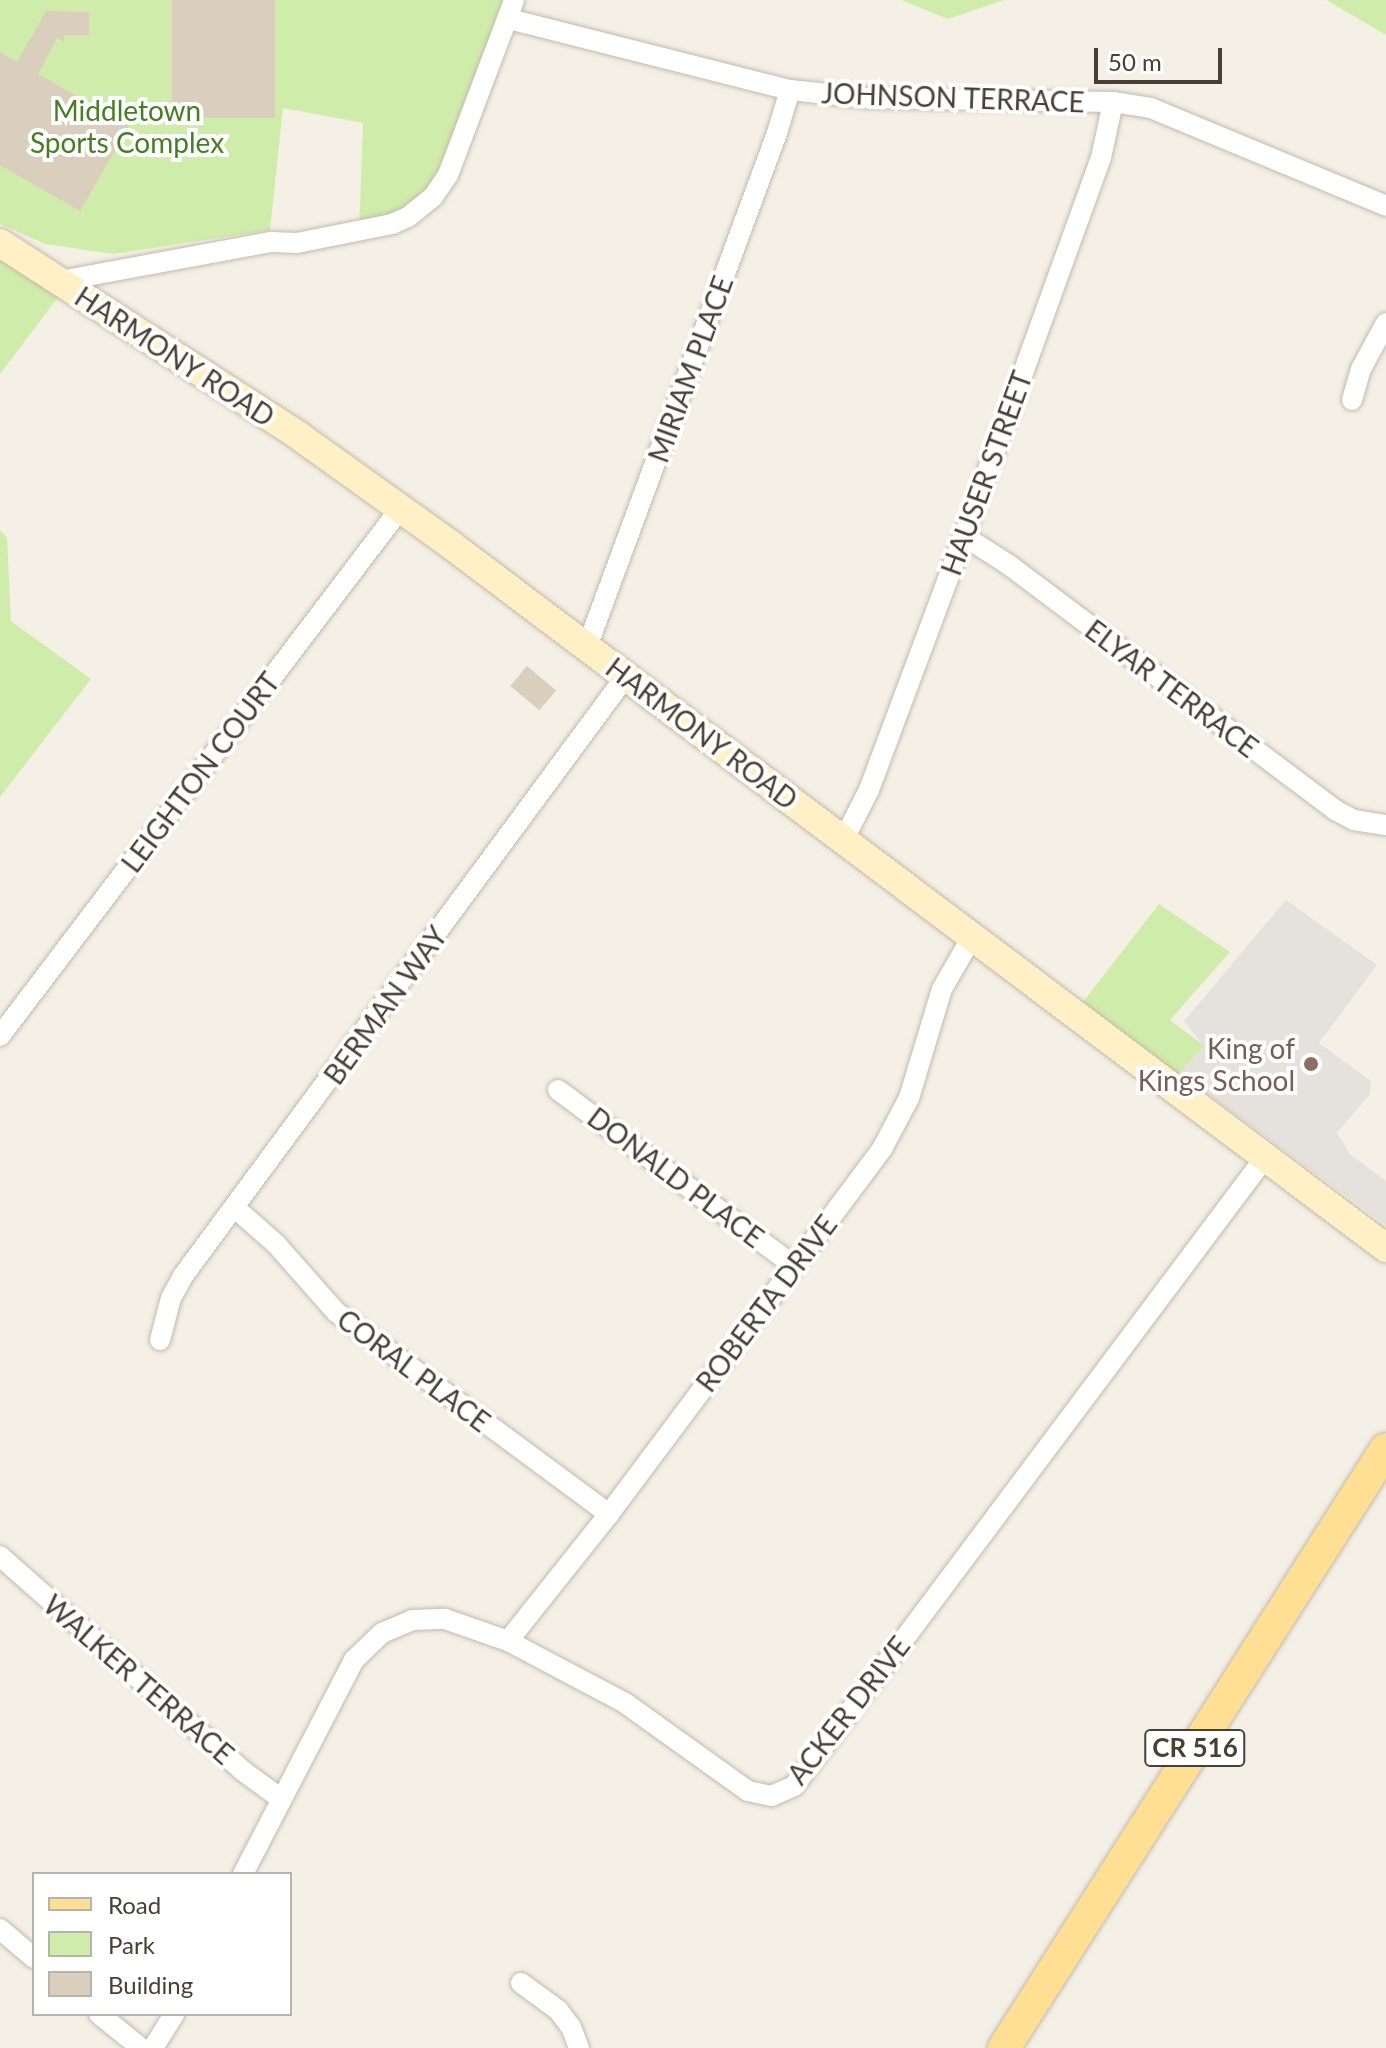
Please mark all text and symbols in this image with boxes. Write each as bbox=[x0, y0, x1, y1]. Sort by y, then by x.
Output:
scale bar bbox=[1098, 32, 1226, 82]
text: 50 m bbox=[1108, 47, 1162, 76]
street label: JOHNSON TERRACE bbox=[820, 76, 1086, 118]
park label: Middletown Sports Complex bbox=[30, 93, 224, 159]
street label: MIRIAM PLACE bbox=[641, 271, 739, 467]
street label: HARMONY ROAD bbox=[69, 279, 281, 433]
street label: HAUSER STREET bbox=[934, 366, 1038, 580]
street label: ELYAR TERRACE bbox=[1079, 612, 1265, 764]
street label: HARMONY ROAD bbox=[599, 650, 805, 816]
street label: LEIGHTON COURT bbox=[114, 665, 286, 879]
street label: BERMAN WAY bbox=[316, 919, 454, 1091]
place label: King of Kings School bbox=[1138, 1031, 1295, 1097]
marker: King of Kings School bbox=[1302, 1055, 1320, 1073]
street label: DONALD PLACE bbox=[581, 1100, 771, 1254]
street label: ROBERTA DRIVE bbox=[688, 1208, 844, 1398]
street label: CORAL PLACE bbox=[331, 1301, 497, 1439]
street label: WALKER TERRACE bbox=[37, 1587, 241, 1771]
street label: ACKER DRIVE bbox=[780, 1629, 916, 1791]
road number: CR 516 bbox=[1143, 1726, 1247, 1770]
legend bbox=[32, 1872, 292, 2016]
text: Road bbox=[108, 1890, 161, 1919]
text: Park bbox=[108, 1930, 155, 1959]
text: Building bbox=[108, 1970, 193, 1999]

